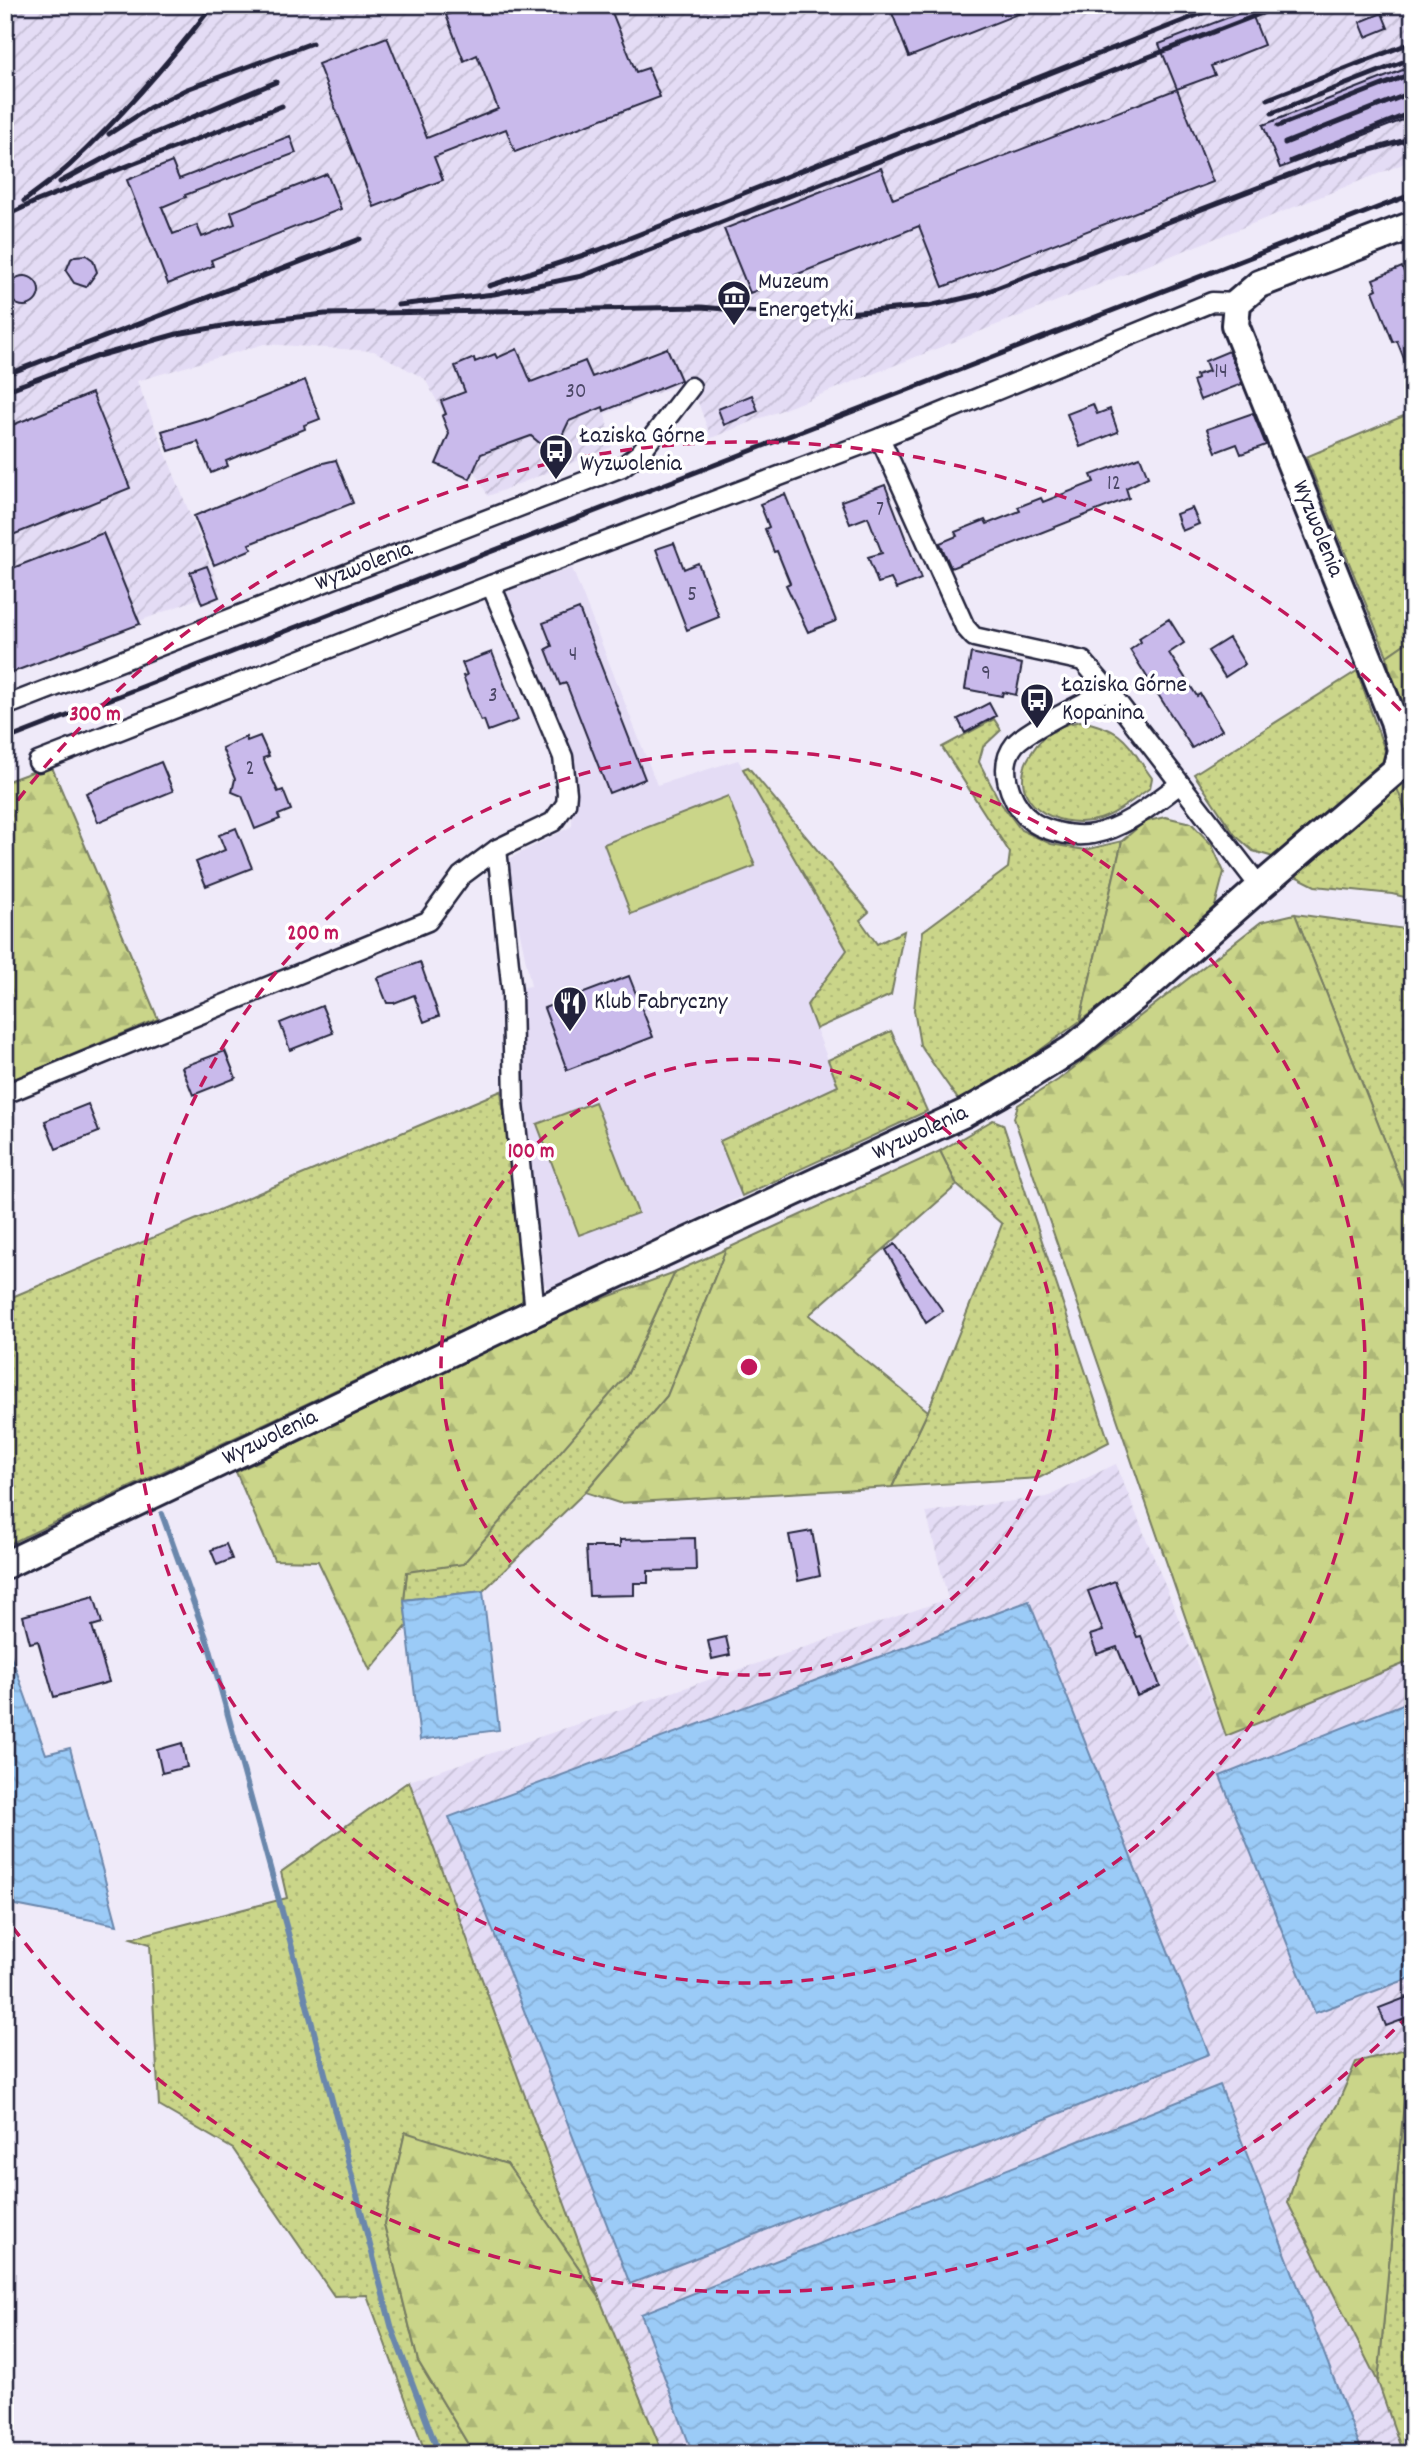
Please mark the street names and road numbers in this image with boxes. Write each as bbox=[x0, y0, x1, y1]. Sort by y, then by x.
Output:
street label: Wyzwolenia bbox=[1282, 475, 1352, 583]
street label: Wyzwolenia bbox=[310, 532, 418, 601]
street label: Wyzwolenia bbox=[867, 1097, 974, 1170]
street label: Wyzwolenia bbox=[217, 1401, 324, 1476]

